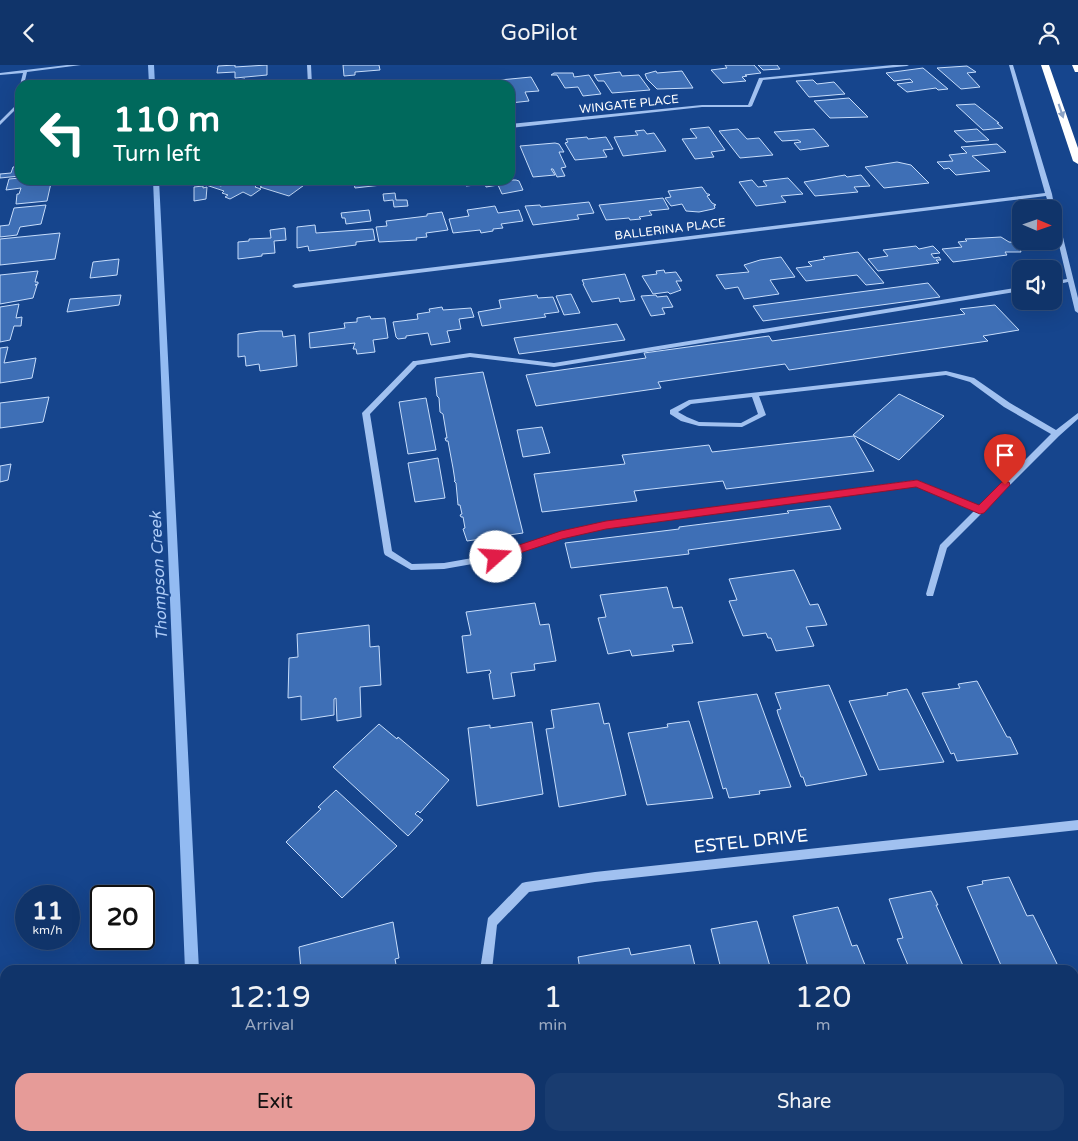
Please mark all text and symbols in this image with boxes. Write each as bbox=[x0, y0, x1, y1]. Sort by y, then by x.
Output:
icon: back bbox=[15, 19, 43, 47]
icon: person bbox=[1035, 19, 1063, 47]
text: GoPilot bbox=[501, 20, 577, 46]
street label: WINGATE PLACE bbox=[578, 92, 680, 116]
text: 110 m bbox=[113, 99, 220, 141]
icon: left bbox=[30, 100, 95, 165]
one-way arrow bbox=[1057, 104, 1065, 119]
text: Turn left bbox=[113, 141, 201, 167]
north arrow bbox=[1012, 200, 1062, 250]
map controls bbox=[1012, 200, 1062, 310]
street label: BALLERINA PLACE bbox=[614, 215, 727, 243]
button: sound bbox=[1012, 260, 1062, 310]
pin bbox=[984, 434, 1026, 485]
icon: arrive bbox=[991, 441, 1019, 469]
water label: Thompson Creek bbox=[146, 510, 172, 641]
position arrow bbox=[469, 530, 521, 582]
street label: ESTEL DRIVE bbox=[693, 824, 809, 858]
speed limit sign: 20 bbox=[90, 885, 155, 950]
text: 11 bbox=[32, 896, 63, 926]
text: km/h bbox=[32, 923, 63, 937]
text: 12:19 bbox=[228, 979, 311, 1016]
text: 1 bbox=[543, 979, 562, 1016]
text: 120 bbox=[795, 979, 851, 1016]
text: Arrival bbox=[245, 1015, 294, 1035]
text: min bbox=[539, 1015, 567, 1035]
text: m bbox=[816, 1015, 830, 1035]
button: Exit bbox=[15, 1073, 535, 1131]
button: Share bbox=[545, 1073, 1064, 1131]

